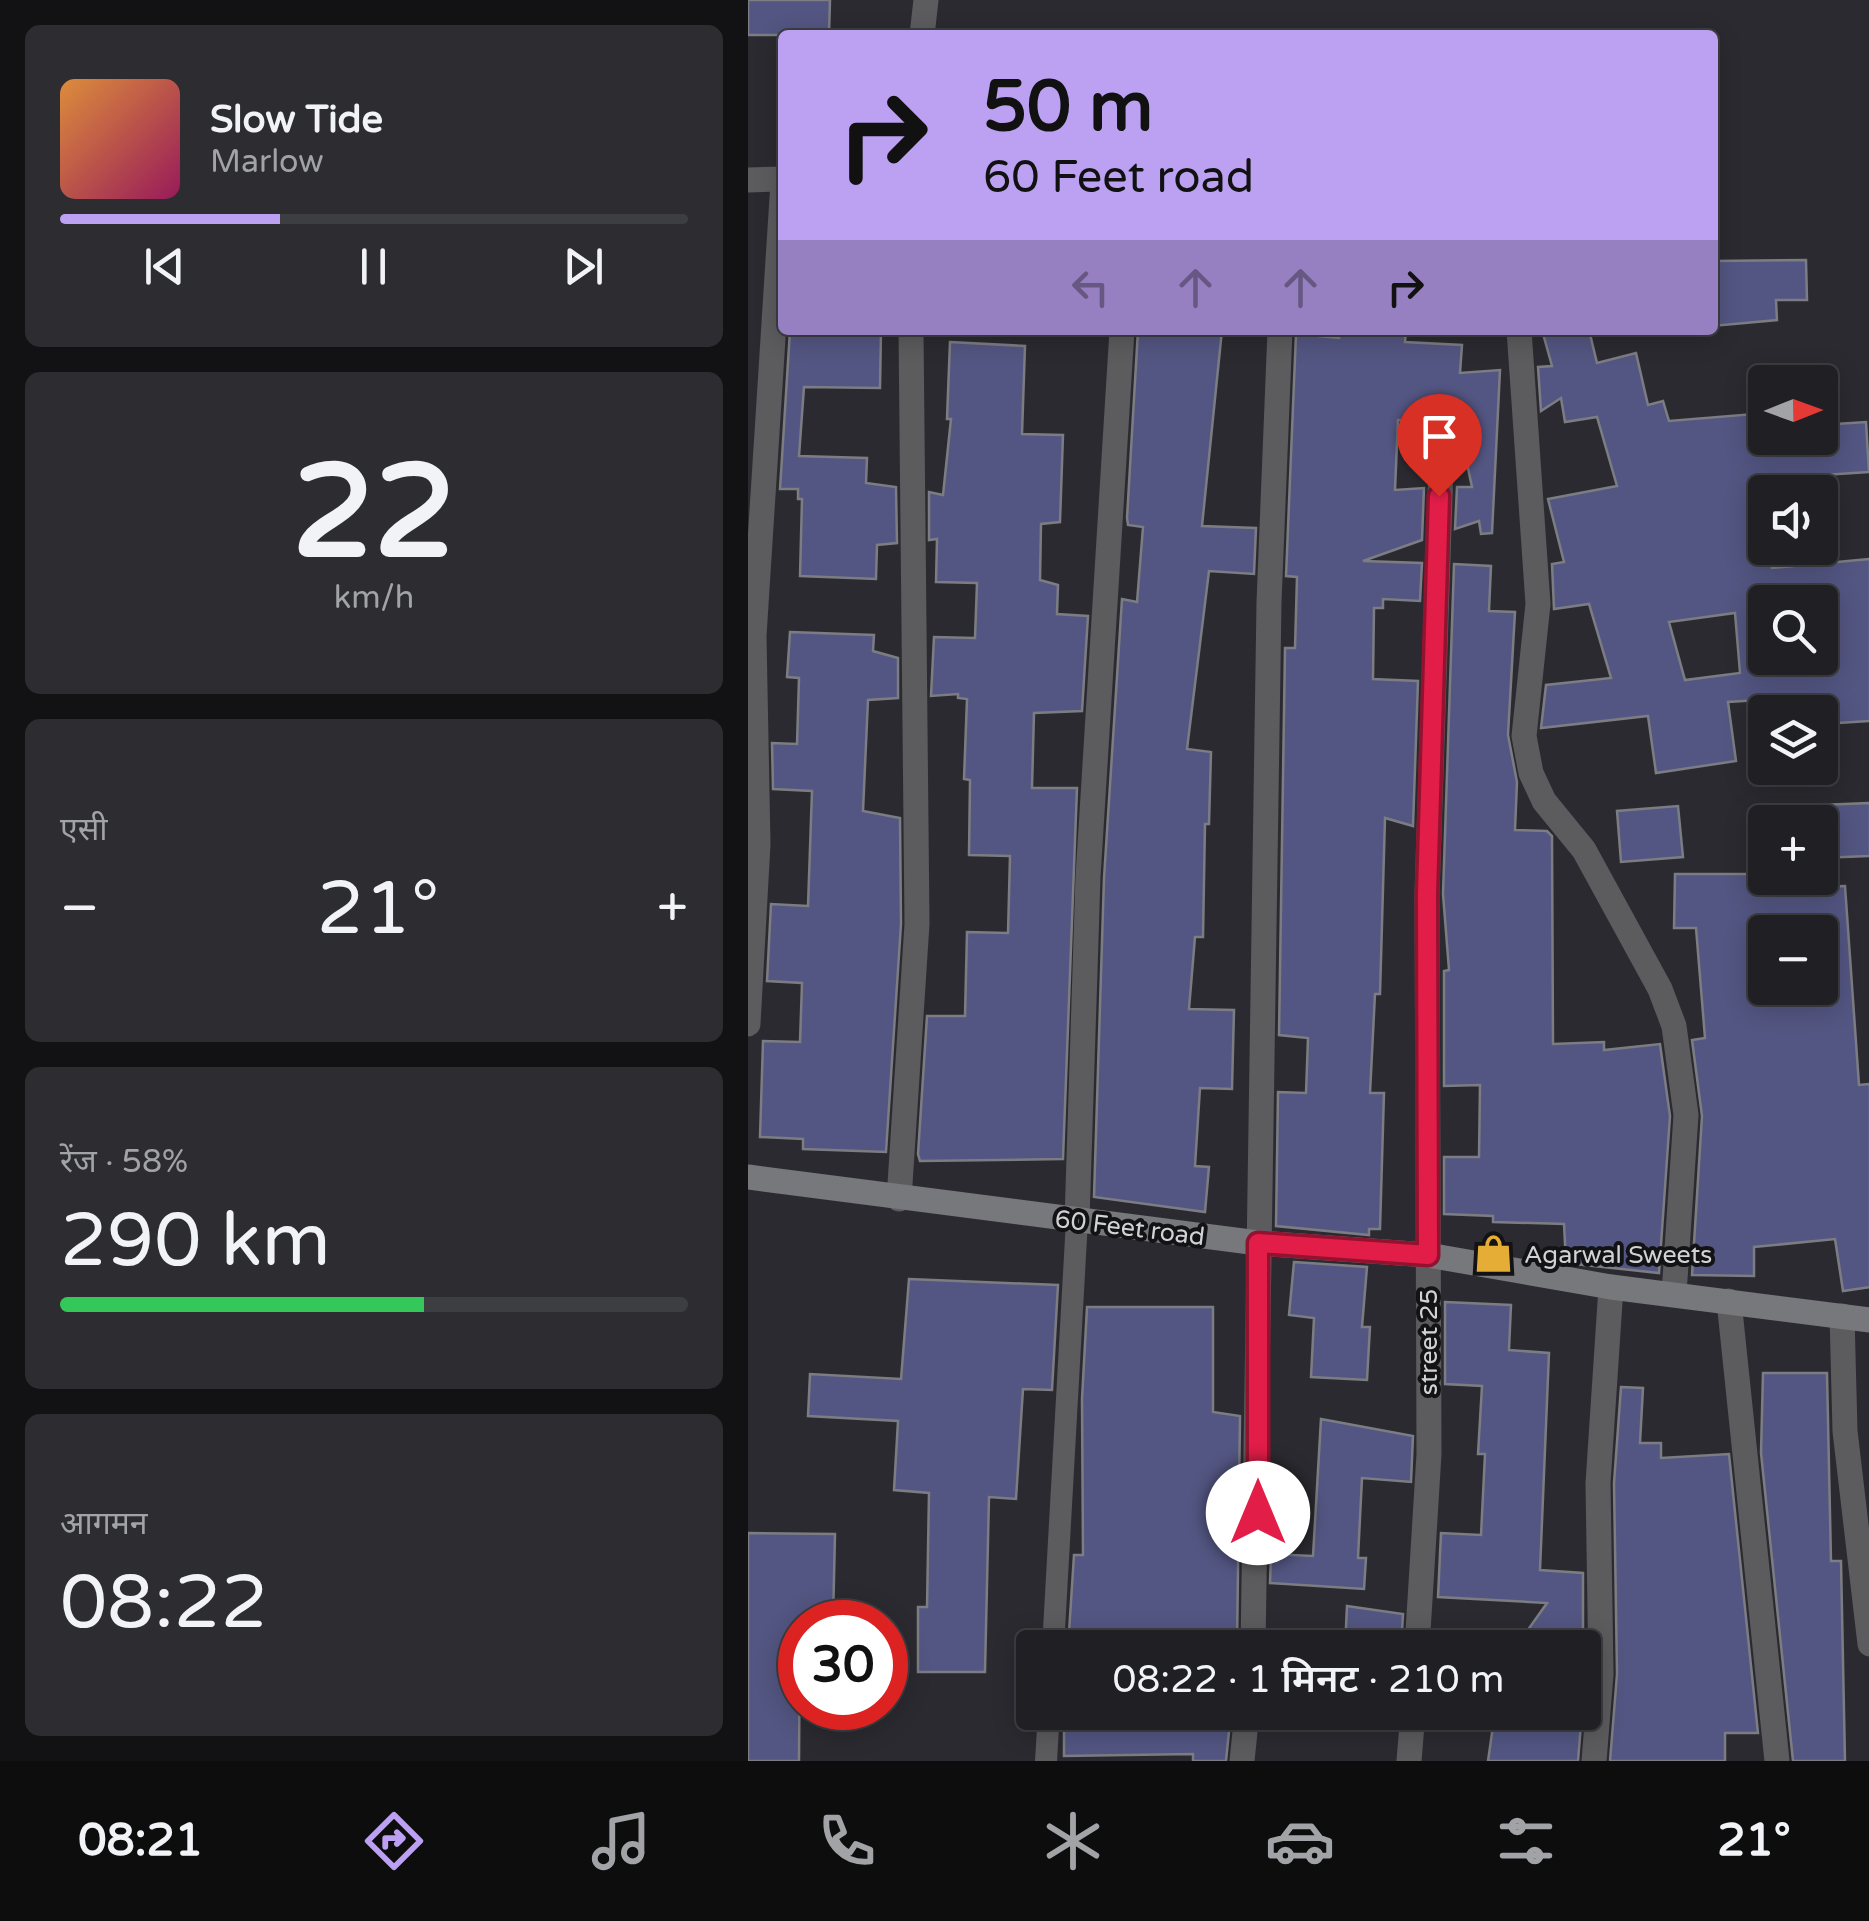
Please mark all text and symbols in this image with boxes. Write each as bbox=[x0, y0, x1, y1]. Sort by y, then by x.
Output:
text: 50 m bbox=[983, 66, 1153, 150]
icon: right bbox=[818, 70, 948, 200]
text: Slow Tide bbox=[210, 97, 383, 143]
text: Marlow bbox=[210, 143, 324, 181]
text: 60 Feet road bbox=[983, 151, 1254, 205]
icon: previous bbox=[137, 239, 192, 294]
icon: pause bbox=[346, 239, 401, 294]
icon: next bbox=[556, 239, 611, 294]
icon: left bbox=[1063, 260, 1118, 315]
icon: ahead bbox=[1168, 260, 1223, 315]
icon: ahead bbox=[1273, 260, 1328, 315]
icon: right bbox=[1378, 260, 1433, 315]
north arrow bbox=[1748, 365, 1838, 455]
map controls bbox=[1748, 365, 1838, 1005]
pin bbox=[1397, 394, 1482, 497]
icon: arrive bbox=[1412, 409, 1467, 464]
text: 22 bbox=[292, 436, 456, 592]
button: sound bbox=[1748, 475, 1838, 565]
text: km/h bbox=[334, 579, 414, 617]
button: search bbox=[1748, 585, 1838, 675]
button: layers bbox=[1748, 695, 1838, 785]
button: + bbox=[1748, 805, 1838, 895]
text: एसी bbox=[60, 811, 108, 849]
text: 21° bbox=[317, 864, 439, 954]
text: − bbox=[60, 876, 99, 942]
text: + bbox=[657, 876, 688, 942]
button: − bbox=[1748, 915, 1838, 1005]
text: रेंज · 58% bbox=[60, 1143, 188, 1181]
text: 290 km bbox=[60, 1196, 331, 1286]
street label: 60 Feet road bbox=[1053, 1204, 1206, 1252]
shop icon: Agarwal Sweets bbox=[1473, 1233, 1515, 1275]
place label: Agarwal Sweets bbox=[1524, 1240, 1712, 1270]
street label: street 25 bbox=[1414, 1289, 1444, 1395]
position arrow bbox=[1206, 1461, 1310, 1565]
text: आगमन bbox=[60, 1505, 148, 1543]
text: 08:22 bbox=[60, 1558, 268, 1648]
speed limit sign: 30 bbox=[778, 1600, 908, 1730]
text: 08:22 · 1 मिनट · 210 m bbox=[1113, 1657, 1504, 1703]
icon: directions bbox=[359, 1806, 429, 1876]
icon: music bbox=[586, 1806, 656, 1876]
icon: phone bbox=[812, 1806, 882, 1876]
icon: climate bbox=[1038, 1806, 1108, 1876]
icon: car bbox=[1265, 1806, 1335, 1876]
icon: filters bbox=[1491, 1806, 1561, 1876]
text: 08:21 bbox=[78, 1814, 203, 1868]
text: 21° bbox=[1717, 1814, 1791, 1868]

